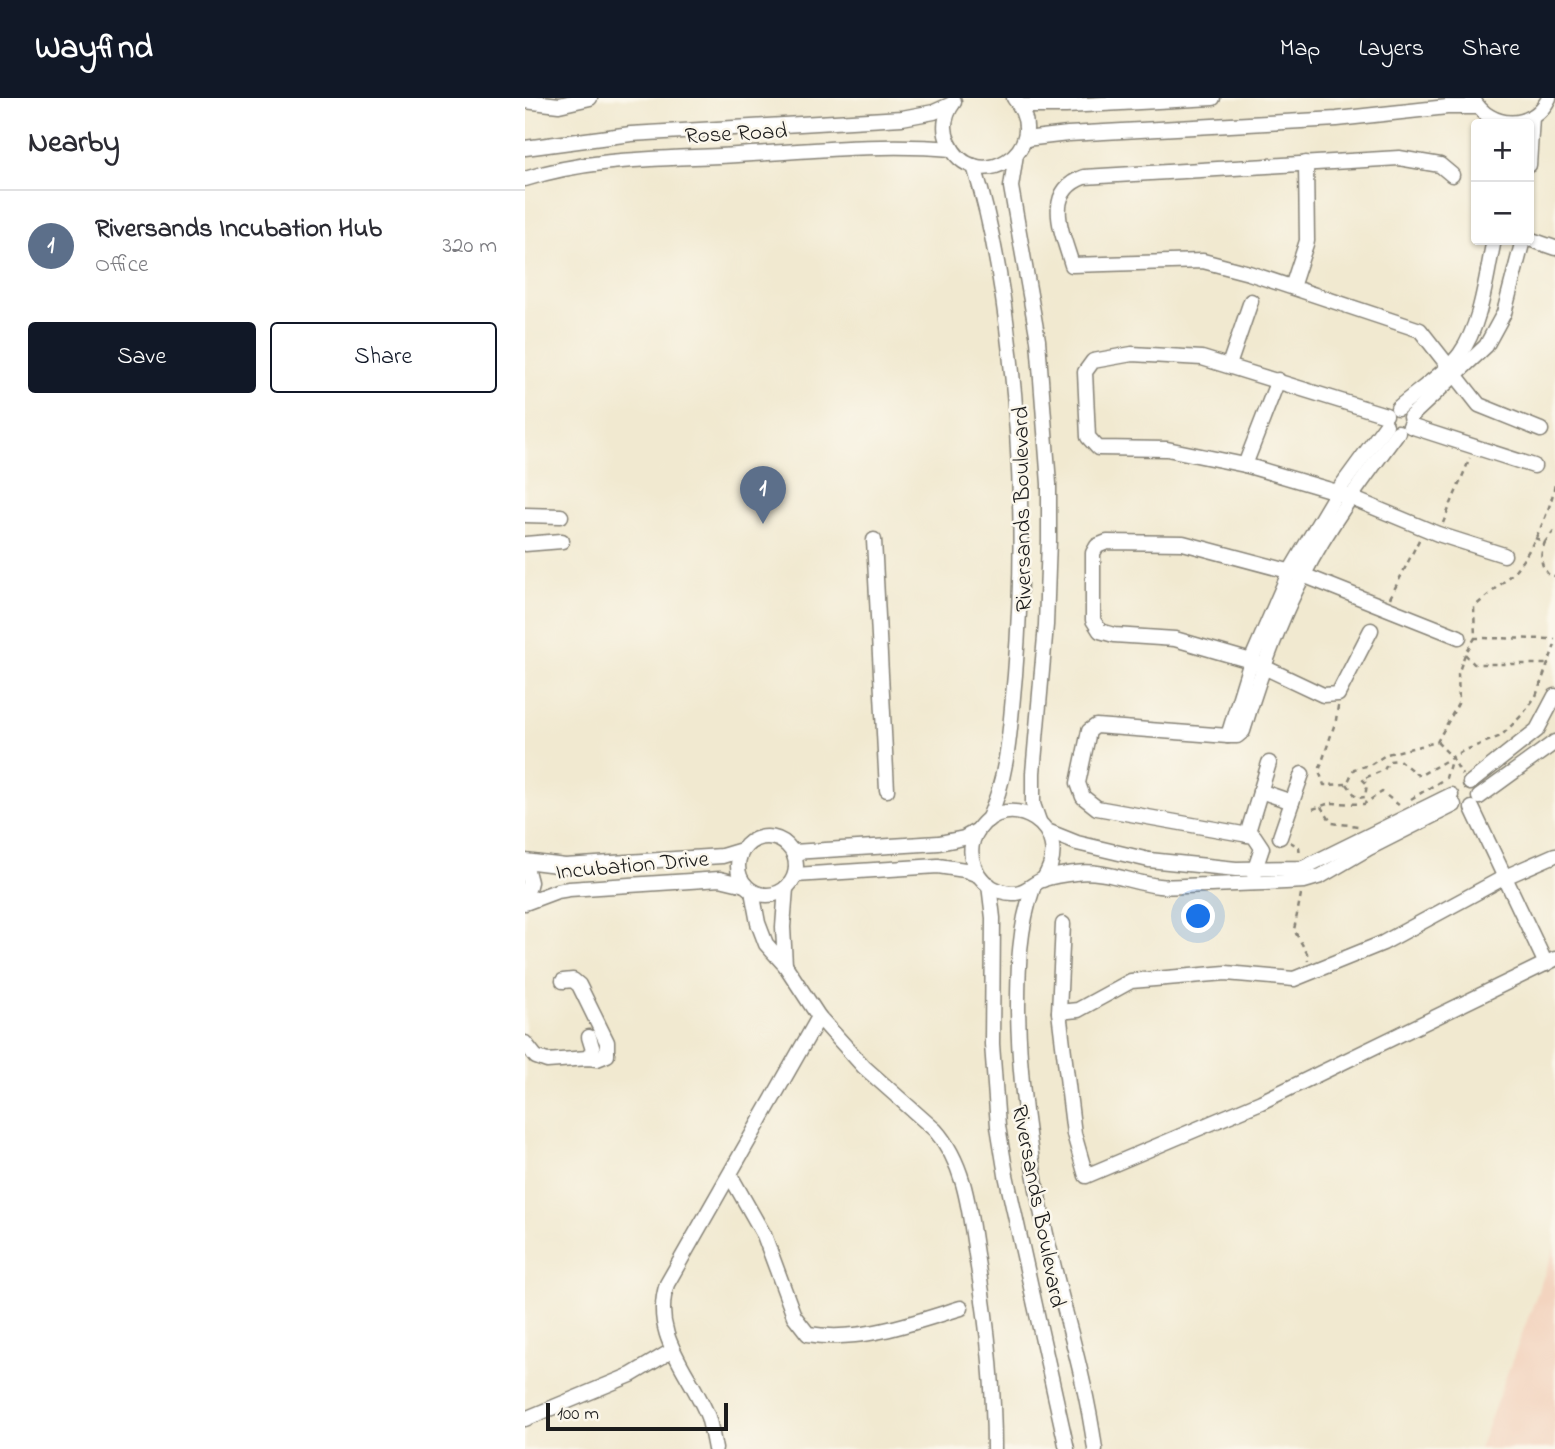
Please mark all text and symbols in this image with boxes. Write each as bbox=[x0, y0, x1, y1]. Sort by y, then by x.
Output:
text: Wayfind bbox=[35, 25, 153, 73]
text: Map bbox=[1280, 32, 1320, 67]
text: Layers bbox=[1358, 32, 1424, 67]
text: Share bbox=[1462, 32, 1520, 67]
street label: Rose Road bbox=[684, 115, 788, 154]
map controls bbox=[1471, 119, 1534, 245]
button: + bbox=[1471, 119, 1534, 182]
text: Nearby bbox=[28, 122, 120, 166]
button: − bbox=[1471, 182, 1534, 245]
text: Riversands Incubation Hub bbox=[95, 211, 382, 249]
text: 1 bbox=[47, 230, 55, 263]
text: 320 m bbox=[443, 230, 497, 263]
text: Office bbox=[95, 249, 148, 282]
button: Save bbox=[28, 322, 256, 393]
button: Share bbox=[270, 322, 497, 393]
street label: Riversands Boulevard bbox=[1005, 406, 1042, 612]
pin: 1 bbox=[740, 466, 786, 524]
street label: Incubation Drive bbox=[554, 843, 711, 890]
your location bbox=[1181, 899, 1215, 933]
street label: Riversands Boulevard bbox=[1002, 1102, 1073, 1311]
scale bar bbox=[546, 1400, 728, 1432]
text: 100 m bbox=[557, 1401, 599, 1428]

